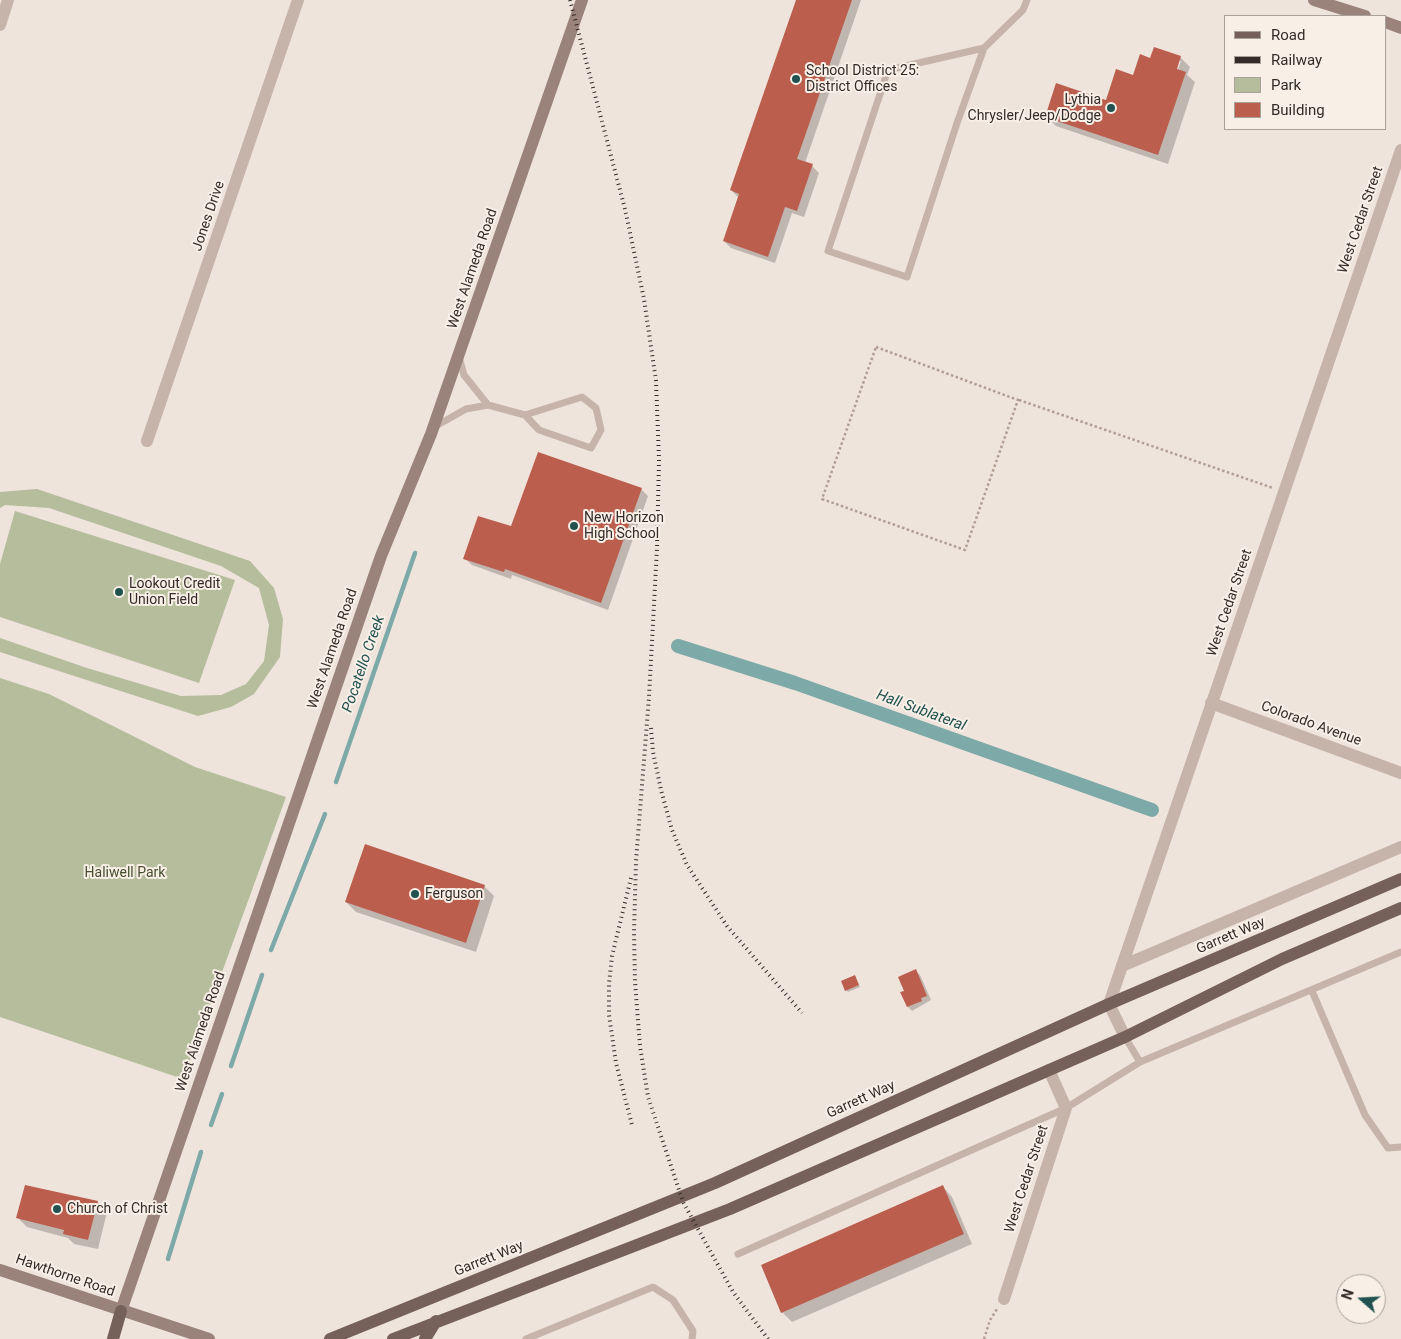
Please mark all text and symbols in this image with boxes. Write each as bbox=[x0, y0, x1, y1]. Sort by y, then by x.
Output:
legend bbox=[1224, 15, 1386, 130]
text: Road bbox=[1271, 26, 1305, 44]
text: Railway bbox=[1271, 51, 1322, 69]
place label: School District 25: District Offices bbox=[806, 63, 919, 95]
marker: School District 25: District Offices bbox=[790, 73, 802, 85]
text: Park bbox=[1271, 76, 1301, 94]
place label: Lythia Chrysler/Jeep/Dodge bbox=[968, 92, 1101, 124]
text: Building bbox=[1271, 101, 1325, 119]
marker: Lythia Chrysler/Jeep/Dodge bbox=[1105, 102, 1117, 114]
street label: West Cedar Street bbox=[1335, 164, 1387, 276]
street label: Jones Drive bbox=[189, 179, 229, 253]
street label: West Alameda Road bbox=[445, 207, 501, 331]
place label: New Horizon High School bbox=[584, 510, 664, 542]
marker: New Horizon High School bbox=[568, 520, 580, 532]
street label: West Cedar Street bbox=[1204, 547, 1256, 659]
place label: Lookout Credit Union Field bbox=[129, 576, 220, 608]
marker: Lookout Credit Union Field bbox=[113, 586, 125, 598]
street label: West Alameda Road bbox=[305, 587, 361, 711]
water label: Pocatello Creek bbox=[339, 613, 389, 715]
water label: Hall Sublateral bbox=[874, 686, 968, 736]
street label: Colorado Avenue bbox=[1258, 698, 1364, 750]
park label: Haliwell Park bbox=[85, 865, 165, 881]
place label: Ferguson bbox=[425, 886, 483, 902]
marker: Ferguson bbox=[409, 888, 421, 900]
street label: Garrett Way bbox=[1194, 914, 1268, 958]
street label: West Alameda Road bbox=[173, 970, 229, 1094]
street label: Garrett Way bbox=[824, 1078, 898, 1122]
street label: West Cedar Street bbox=[1002, 1123, 1052, 1235]
place label: Church of Christ bbox=[67, 1201, 168, 1217]
marker: Church of Christ bbox=[51, 1203, 63, 1215]
street label: Garrett Way bbox=[452, 1238, 526, 1280]
street label: Hawthorne Road bbox=[13, 1251, 117, 1301]
north arrow bbox=[1336, 1274, 1386, 1324]
text: N bbox=[1339, 1287, 1357, 1302]

